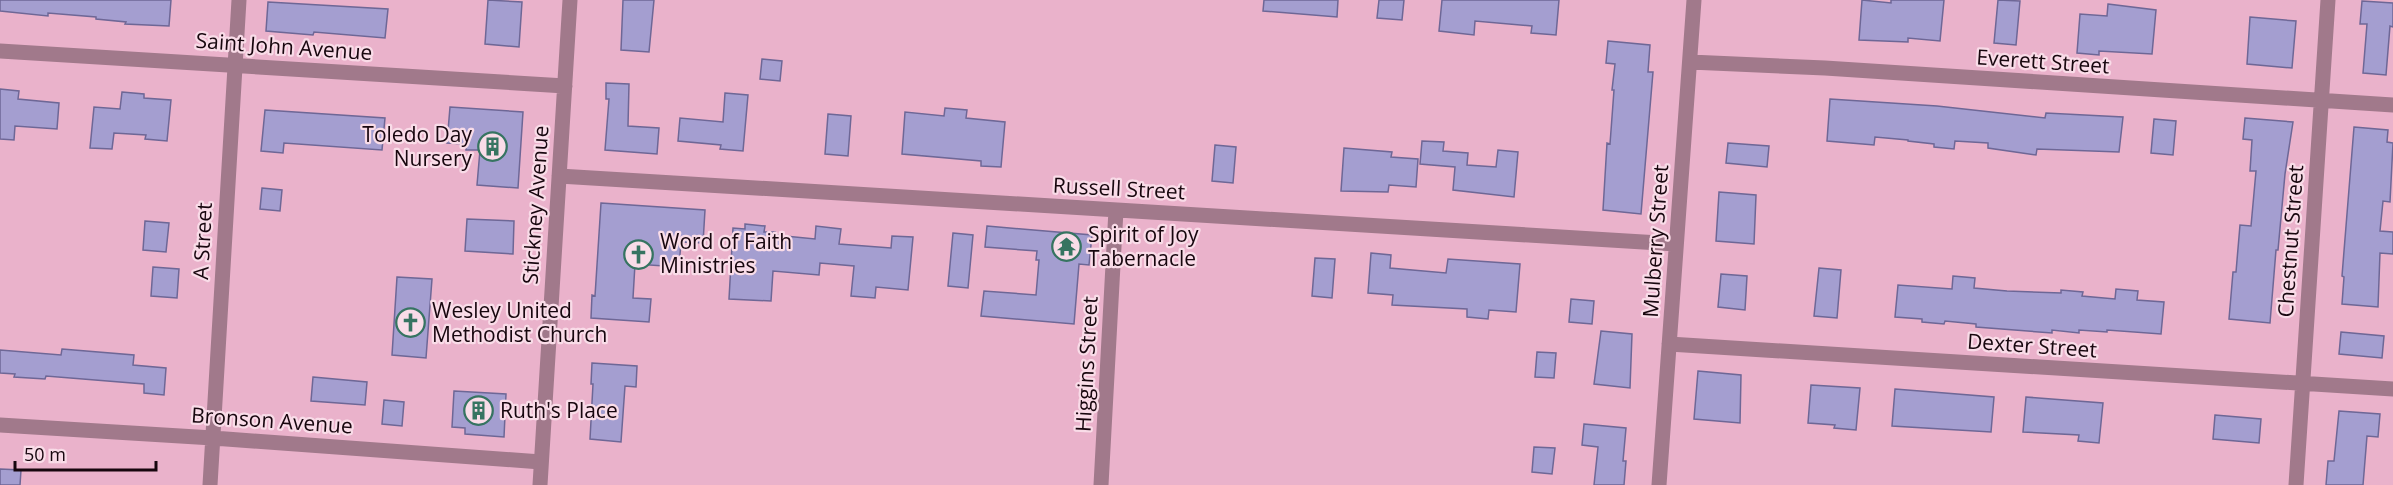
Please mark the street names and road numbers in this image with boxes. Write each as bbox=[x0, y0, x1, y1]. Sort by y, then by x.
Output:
street label: Saint John Avenue bbox=[195, 26, 373, 66]
street label: Everett Street bbox=[1976, 42, 2111, 80]
street label: Stickney Avenue bbox=[515, 125, 555, 285]
street label: Mulberry Street bbox=[1636, 163, 1674, 318]
street label: Chestnut Street bbox=[2271, 164, 2309, 318]
street label: Russell Street bbox=[1052, 171, 1186, 205]
street label: A Street bbox=[186, 202, 218, 280]
street label: Higgins Street bbox=[1068, 295, 1104, 433]
street label: Dexter Street bbox=[1966, 327, 2098, 364]
street label: Bronson Avenue bbox=[190, 400, 354, 440]

